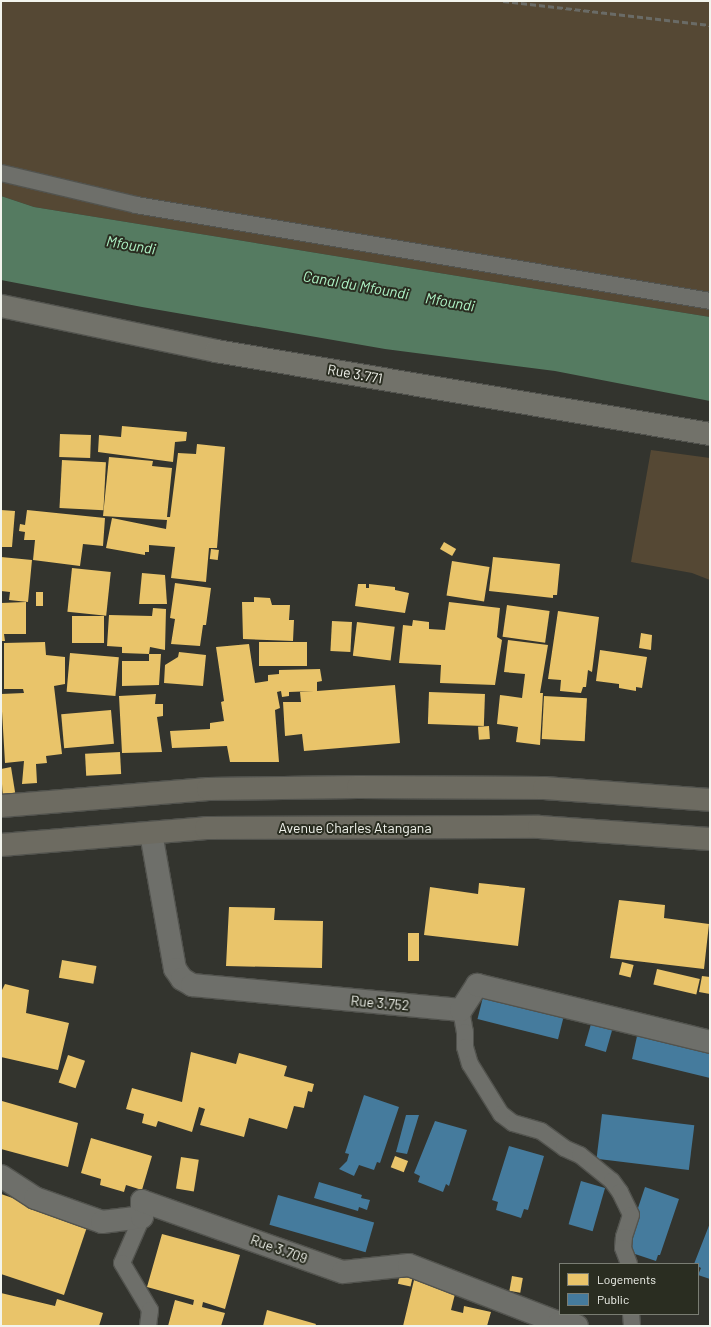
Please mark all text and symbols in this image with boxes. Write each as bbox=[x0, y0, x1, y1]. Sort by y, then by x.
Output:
water label: Mfoundi bbox=[105, 232, 157, 258]
water label: Canal du Mfoundi bbox=[302, 267, 410, 303]
water label: Mfoundi bbox=[424, 289, 476, 315]
street label: Rue 3.771 bbox=[326, 361, 384, 387]
street label: Avenue Charles Atangana bbox=[278, 820, 432, 836]
street label: Rue 3.752 bbox=[350, 992, 410, 1014]
street label: Rue 3.709 bbox=[248, 1231, 310, 1267]
legend bbox=[559, 1263, 699, 1315]
text: Logements bbox=[597, 1272, 656, 1286]
text: Public bbox=[597, 1292, 629, 1306]

